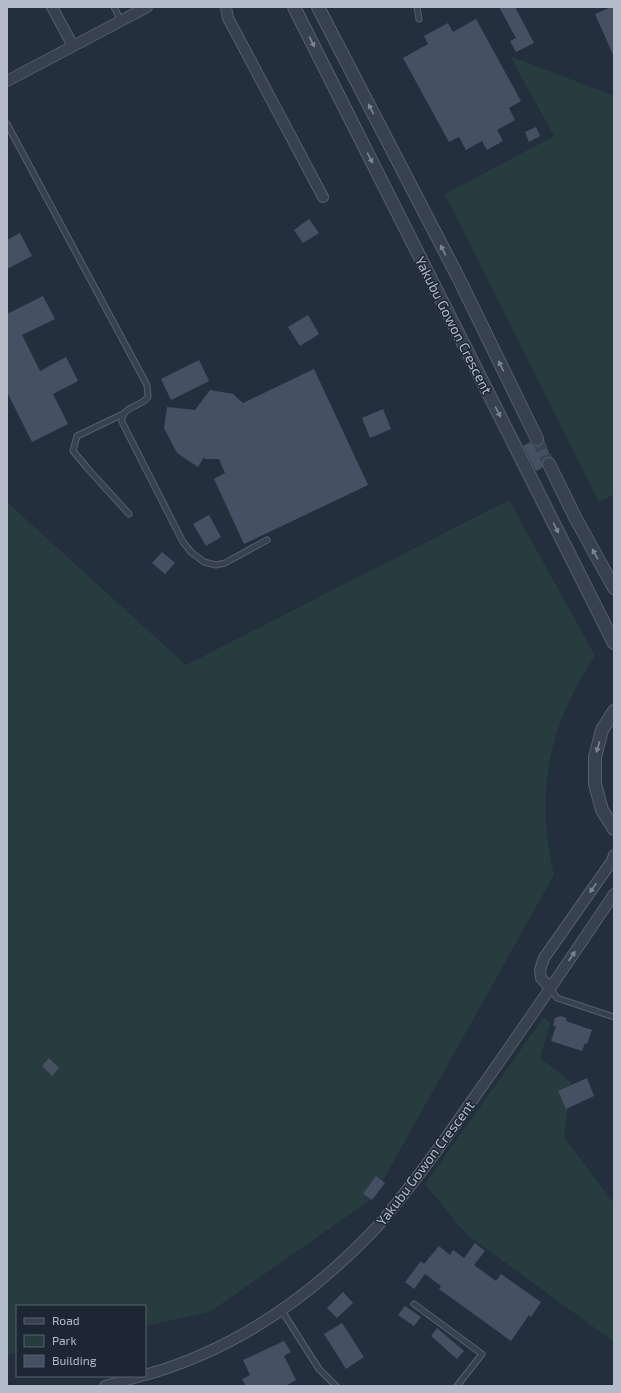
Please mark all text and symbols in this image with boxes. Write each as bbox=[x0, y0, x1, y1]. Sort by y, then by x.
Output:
one-way arrow bbox=[309, 36, 315, 48]
one-way arrow bbox=[368, 104, 374, 115]
one-way arrow bbox=[367, 152, 373, 164]
one-way arrow bbox=[440, 244, 447, 256]
street label: Yakubu Gowon Crescent bbox=[412, 253, 496, 397]
one-way arrow bbox=[498, 361, 504, 372]
one-way arrow bbox=[495, 406, 501, 417]
one-way arrow bbox=[553, 522, 559, 534]
one-way arrow bbox=[592, 548, 599, 560]
one-way arrow bbox=[595, 741, 601, 753]
one-way arrow bbox=[589, 883, 597, 893]
one-way arrow bbox=[568, 951, 576, 961]
street label: Yakubu Gowon Crescent bbox=[372, 1097, 478, 1229]
legend bbox=[16, 1305, 146, 1377]
text: Road bbox=[52, 1313, 80, 1327]
text: Park bbox=[52, 1333, 77, 1347]
text: Building bbox=[52, 1353, 97, 1367]

